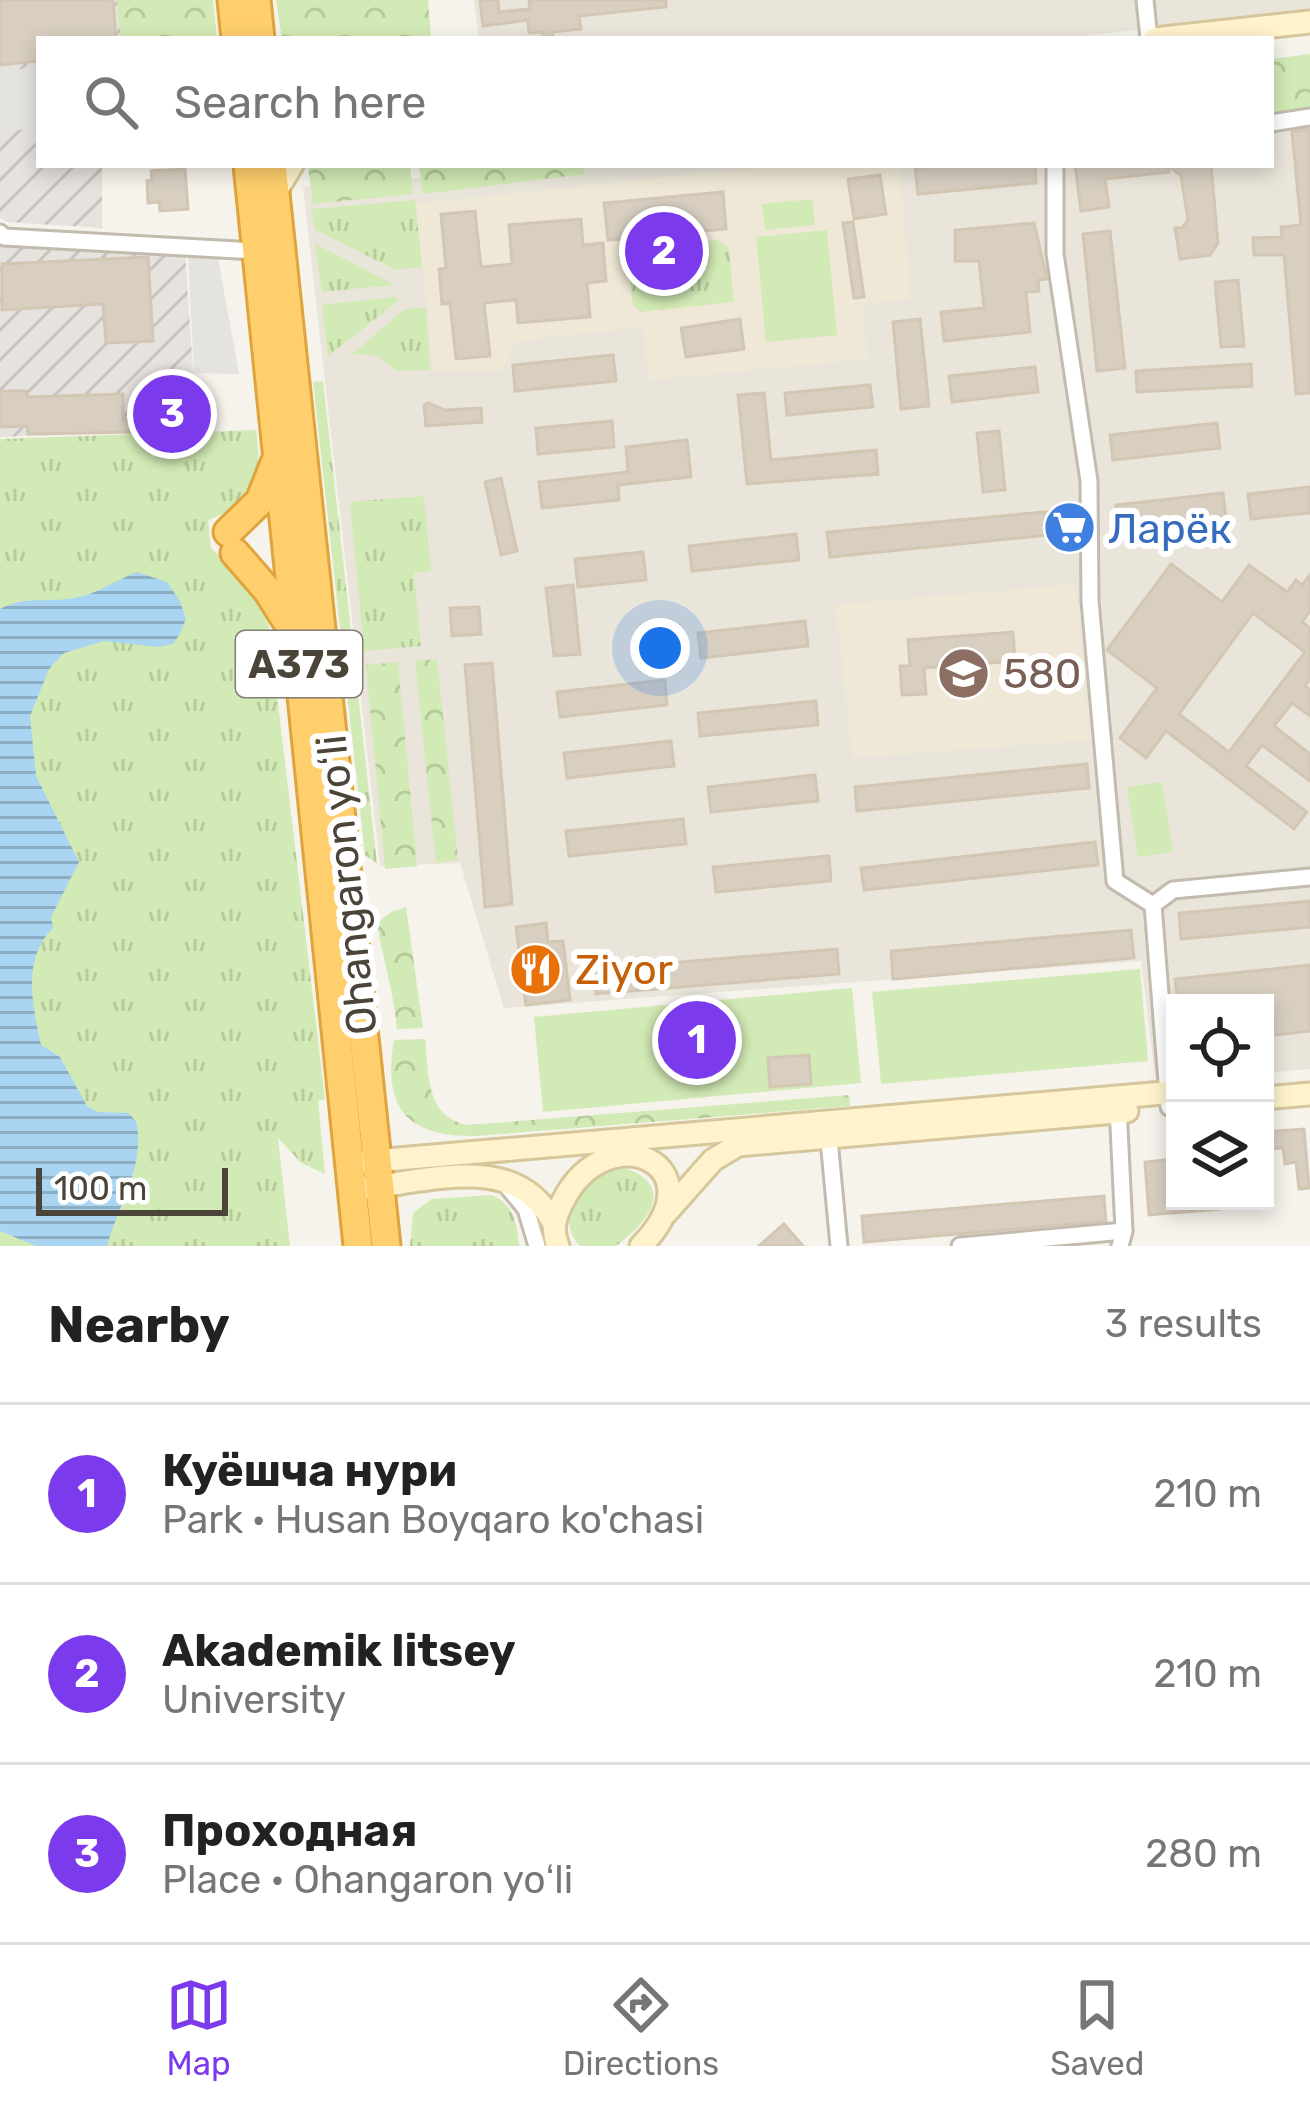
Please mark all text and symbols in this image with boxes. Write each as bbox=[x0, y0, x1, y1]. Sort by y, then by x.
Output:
search box bbox=[36, 36, 1274, 168]
icon: search bbox=[78, 69, 144, 135]
text: Search here bbox=[174, 76, 426, 129]
pin: 2 bbox=[625, 206, 703, 296]
pin: 3 bbox=[133, 369, 211, 459]
supermarket icon: Ларёк bbox=[1041, 500, 1097, 556]
place label: Ларёк bbox=[1108, 504, 1232, 554]
your location bbox=[630, 618, 690, 678]
road number: A373 bbox=[236, 631, 362, 697]
school or university icon: 580 bbox=[936, 645, 992, 701]
place label: 580 bbox=[1003, 649, 1081, 699]
street label: Ohangaron yoʻli bbox=[306, 732, 388, 1037]
restaurant icon: Ziyor bbox=[508, 941, 564, 997]
place label: Ziyor bbox=[575, 945, 673, 995]
map controls bbox=[1166, 994, 1274, 1210]
button: locate bbox=[1166, 994, 1274, 1102]
pin: 1 bbox=[658, 995, 736, 1085]
button: layers bbox=[1166, 1102, 1274, 1210]
scale bar bbox=[36, 1162, 228, 1215]
text: 100 m bbox=[54, 1169, 147, 1208]
text: Nearby bbox=[48, 1294, 230, 1355]
text: 3 results bbox=[1105, 1301, 1262, 1347]
text: Куёшча нури bbox=[162, 1444, 457, 1497]
text: 1 bbox=[77, 1471, 97, 1517]
text: 210 m bbox=[1153, 1471, 1262, 1517]
text: Park · Husan Boyqaro ko'chasi bbox=[162, 1497, 704, 1543]
text: Akademik litsey bbox=[162, 1624, 516, 1677]
text: 2 bbox=[74, 1651, 100, 1697]
text: 210 m bbox=[1153, 1651, 1262, 1697]
text: University bbox=[162, 1677, 346, 1723]
text: Проходная bbox=[162, 1804, 417, 1857]
text: 3 bbox=[74, 1831, 100, 1877]
text: 280 m bbox=[1145, 1831, 1262, 1877]
text: Place · Ohangaron yoʻli bbox=[162, 1857, 573, 1903]
tab: Map bbox=[166, 1972, 232, 2083]
tab: Directions bbox=[563, 1972, 719, 2083]
tab: Saved bbox=[1050, 1972, 1144, 2083]

